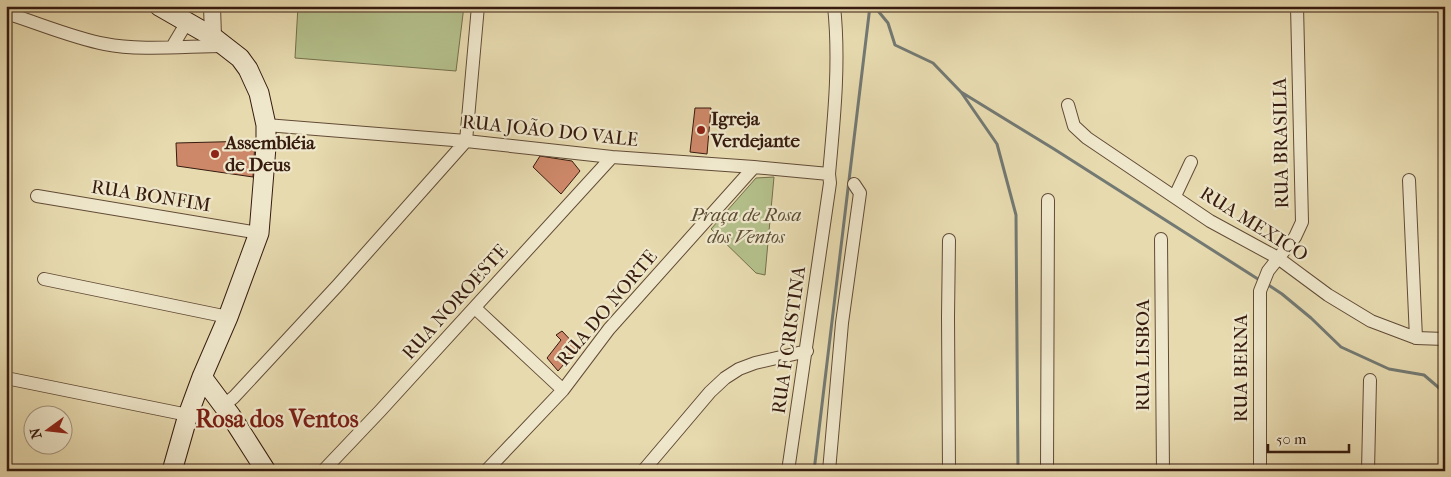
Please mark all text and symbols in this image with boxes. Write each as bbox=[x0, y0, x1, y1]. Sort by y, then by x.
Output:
street label: RUA BRASILIA bbox=[1269, 77, 1293, 209]
place label: Igreja Verdejante bbox=[710, 108, 801, 152]
street label: RUA JOÃO DO VALE bbox=[461, 111, 640, 151]
marker: Igreja Verdejante bbox=[695, 124, 707, 136]
place label: Assembléia de Deus bbox=[224, 132, 316, 176]
marker: Assembléia de Deus bbox=[209, 148, 221, 160]
street label: RUA BONFIM bbox=[90, 176, 212, 216]
street label: RUA MEXICO bbox=[1196, 182, 1312, 266]
park label: Praça de Rosa dos Ventos bbox=[690, 204, 801, 248]
street label: RUA NOROESTE bbox=[398, 240, 513, 364]
street label: RUA DO NORTE bbox=[552, 245, 662, 370]
street label: RUA F CRISTINA bbox=[768, 264, 810, 415]
street label: RUA LISBOA bbox=[1132, 298, 1154, 411]
street label: RUA BERNA bbox=[1230, 313, 1252, 422]
north arrow bbox=[22, 404, 72, 454]
district label: Rosa dos Ventos bbox=[195, 405, 359, 433]
scale bar bbox=[1268, 422, 1350, 454]
text: N bbox=[26, 426, 46, 441]
text: 50 m bbox=[1276, 430, 1307, 448]

